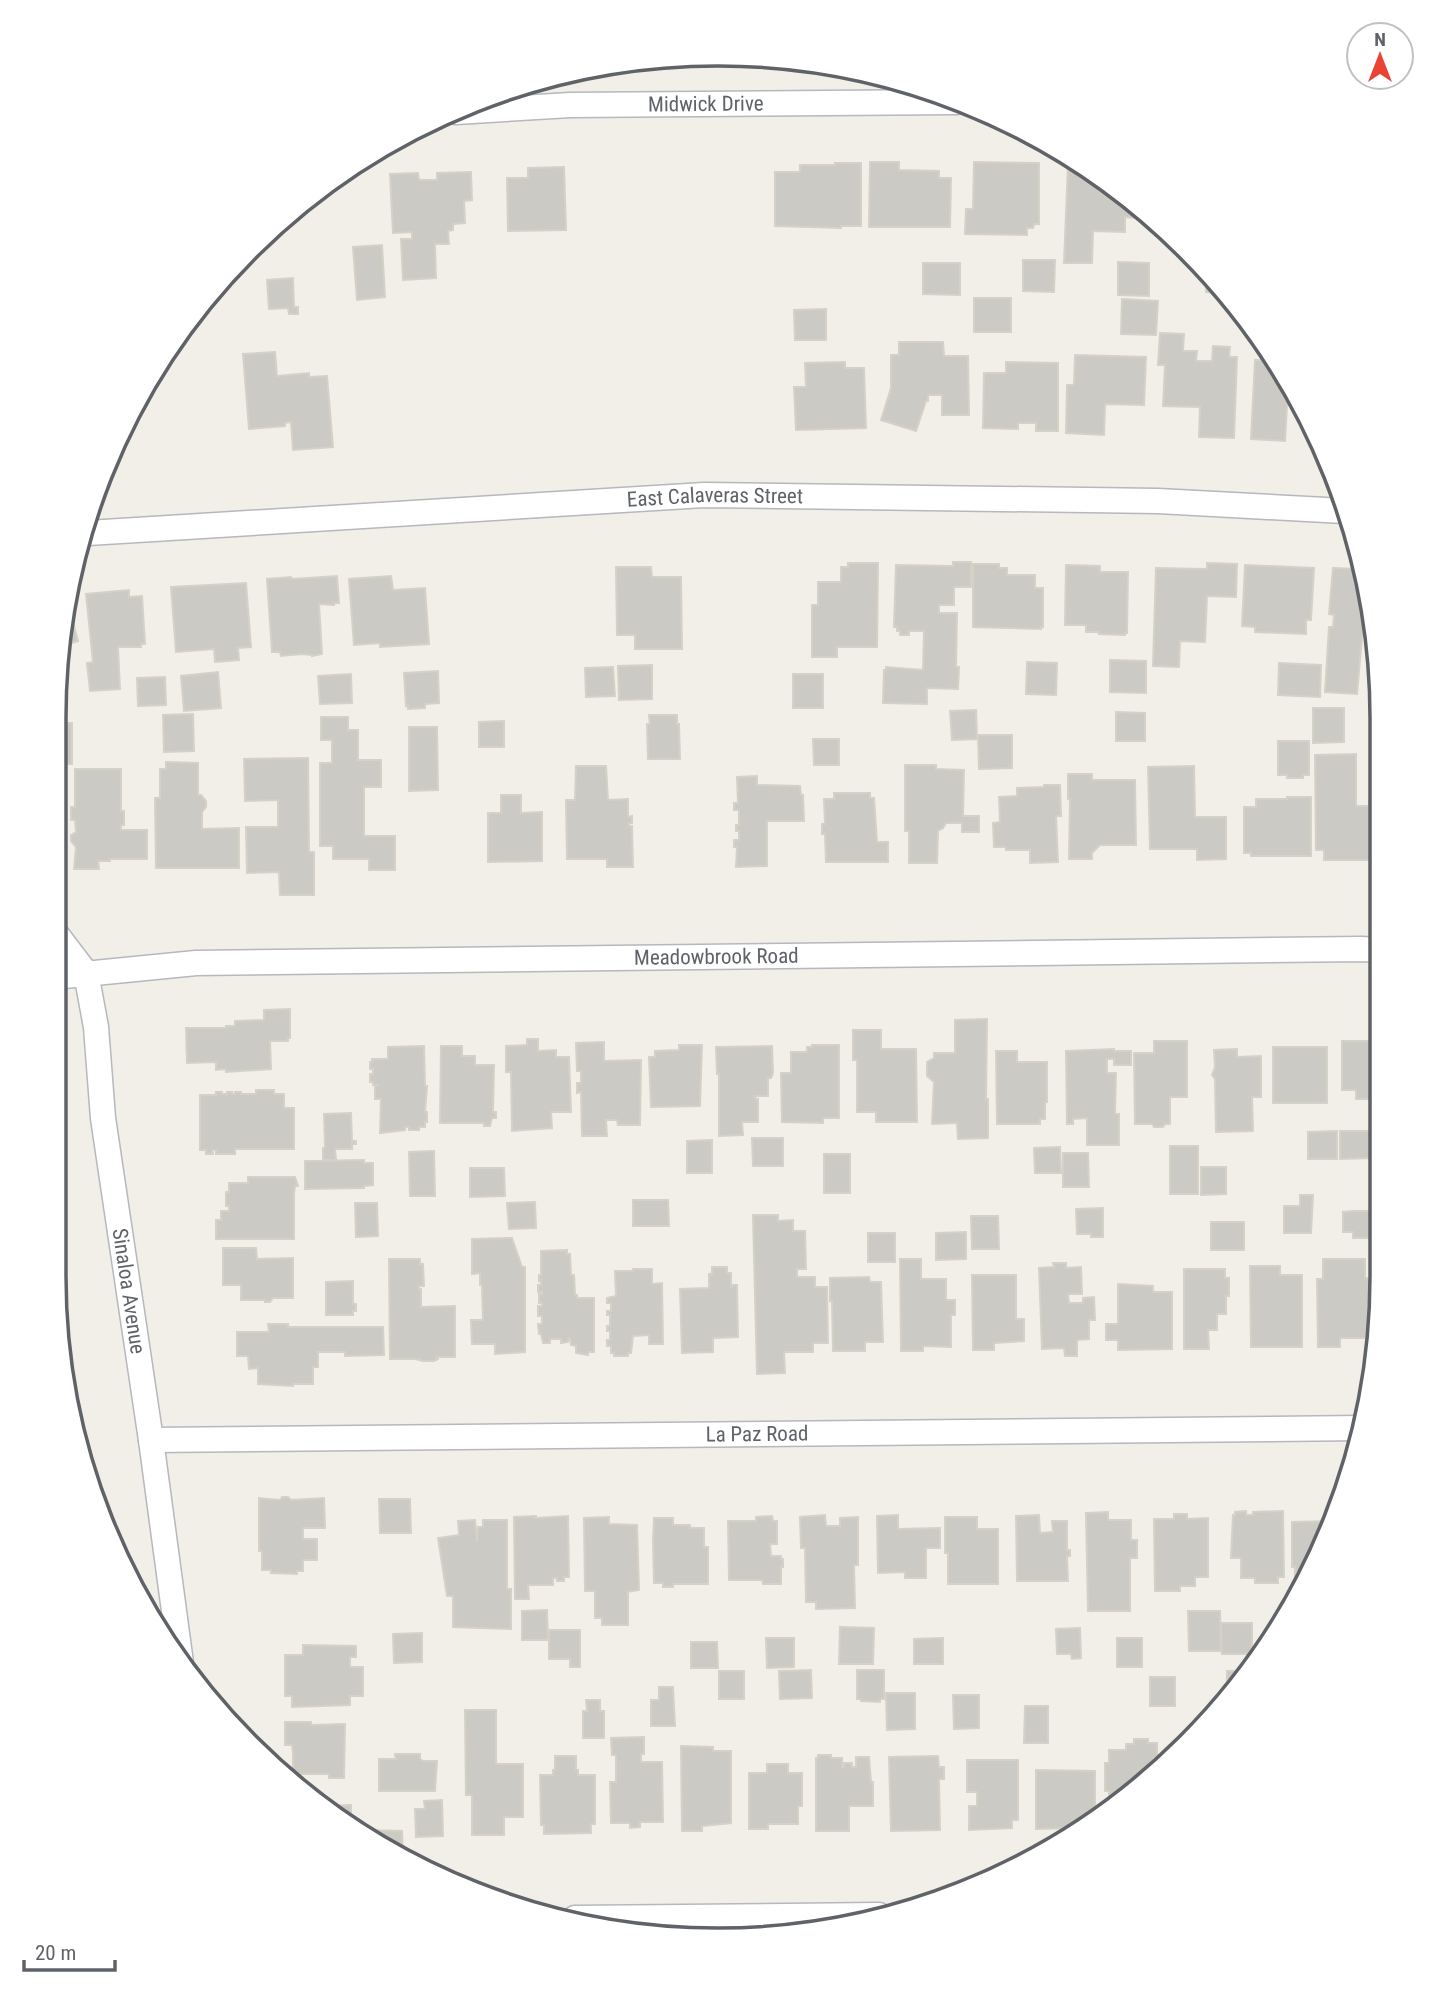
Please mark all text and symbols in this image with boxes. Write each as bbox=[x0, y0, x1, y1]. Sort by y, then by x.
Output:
north arrow bbox=[1345, 21, 1415, 91]
text: N bbox=[1374, 28, 1386, 51]
street label: Midwick Drive bbox=[648, 91, 764, 116]
street label: East Calaveras Street bbox=[626, 483, 803, 512]
street label: Meadowbrook Road bbox=[634, 944, 799, 970]
street label: Sinaloa Avenue bbox=[108, 1227, 150, 1356]
street label: La Paz Road bbox=[705, 1421, 808, 1447]
scale bar bbox=[24, 1928, 116, 1972]
text: 20 m bbox=[35, 1941, 76, 1965]

